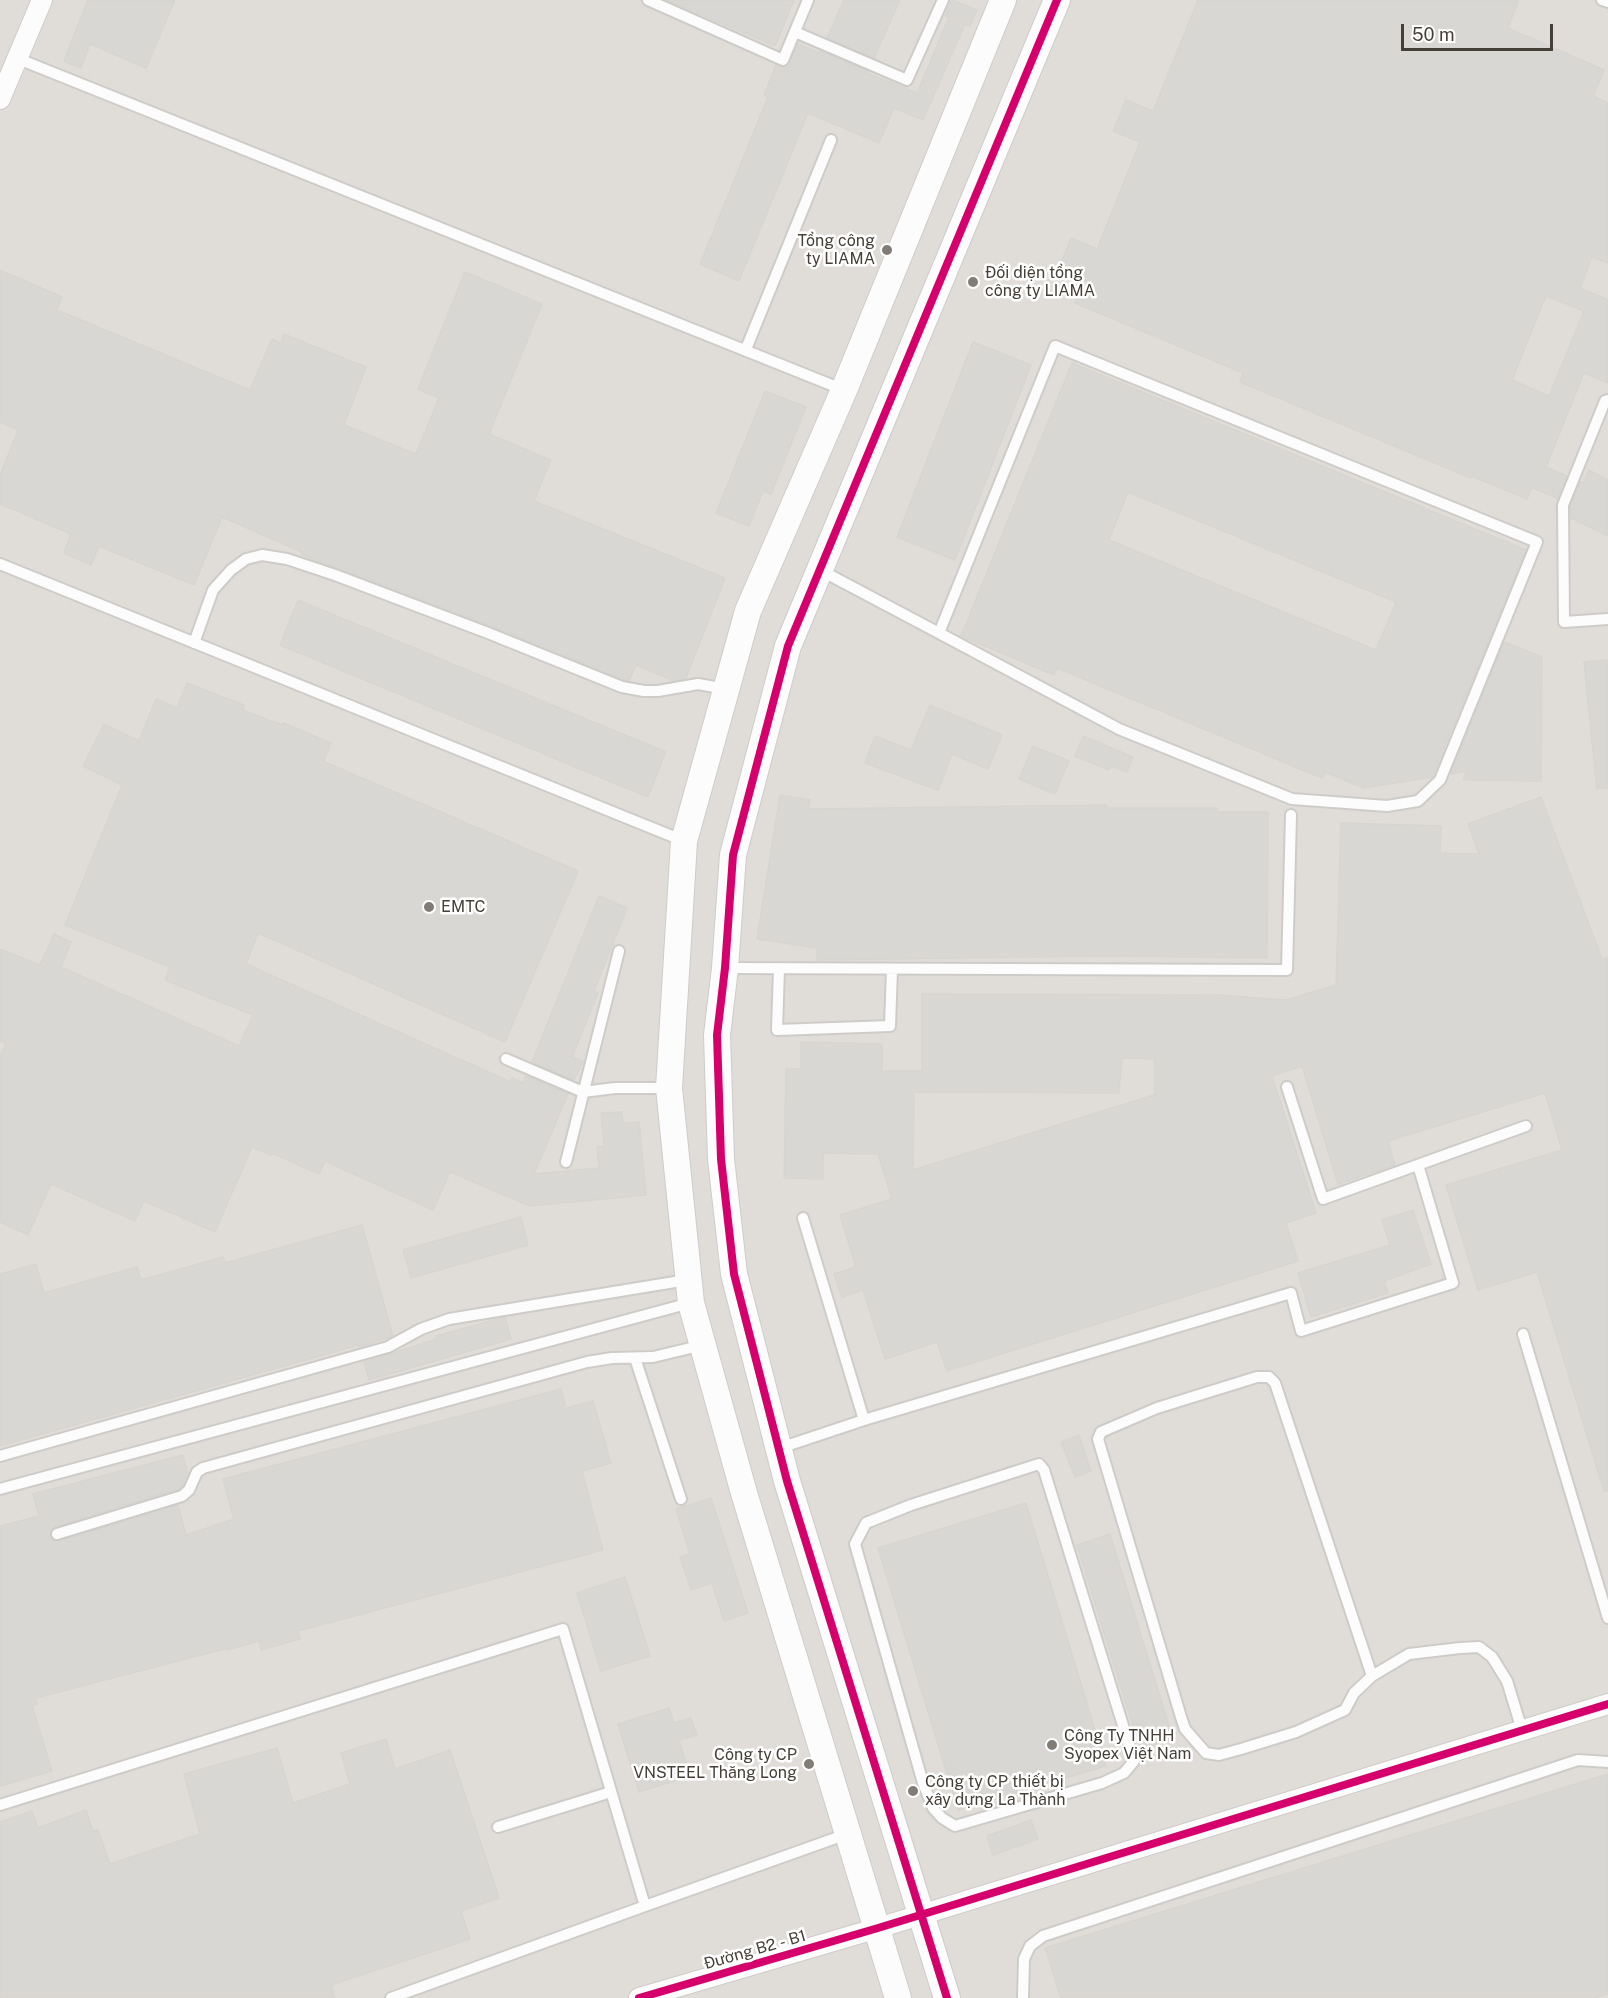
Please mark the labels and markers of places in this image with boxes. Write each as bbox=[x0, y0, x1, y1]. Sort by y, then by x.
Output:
place label: Tổng công ty LIAMA bbox=[798, 231, 875, 269]
marker: Tổng công ty LIAMA bbox=[880, 243, 894, 257]
place label: Đối diện tổng công ty LIAMA bbox=[985, 263, 1095, 301]
marker: Đối diện tổng công ty LIAMA bbox=[966, 275, 980, 289]
place label: EMTC bbox=[441, 897, 486, 917]
marker: EMTC bbox=[422, 900, 436, 914]
place label: Công Ty TNHH Syopex Việt Nam bbox=[1064, 1726, 1191, 1764]
marker: Công Ty TNHH Syopex Việt Nam bbox=[1045, 1738, 1059, 1752]
place label: Công ty CP VNSTEEL Thăng Long bbox=[633, 1745, 797, 1783]
marker: Công ty CP VNSTEEL Thăng Long bbox=[802, 1757, 816, 1771]
place label: Công ty CP thiết bị xây dựng La Thành bbox=[925, 1772, 1065, 1810]
marker: Công ty CP thiết bị xây dựng La Thành bbox=[906, 1784, 920, 1798]

